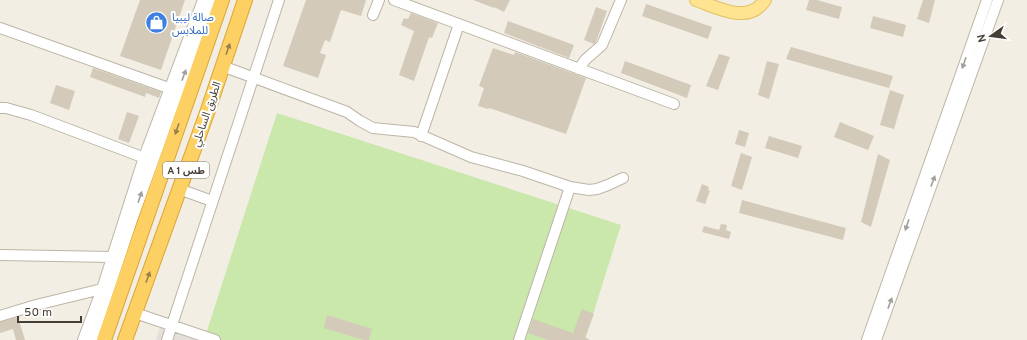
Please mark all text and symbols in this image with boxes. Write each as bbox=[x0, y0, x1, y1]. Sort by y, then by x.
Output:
shop icon: صالة ليبيا للملابس bbox=[143, 10, 169, 36]
place label: صالة ليبيا للملابس bbox=[172, 11, 214, 38]
north arrow bbox=[971, 16, 1011, 56]
text: N bbox=[975, 33, 990, 44]
one-way arrow bbox=[225, 42, 231, 54]
one-way arrow bbox=[961, 58, 967, 70]
one-way arrow bbox=[181, 68, 187, 80]
street label: الطريق الساحلي bbox=[189, 80, 226, 149]
one-way arrow bbox=[174, 124, 180, 136]
road number: A 1 طس bbox=[163, 162, 209, 178]
one-way arrow bbox=[931, 174, 937, 186]
one-way arrow bbox=[137, 190, 143, 202]
one-way arrow bbox=[904, 220, 910, 232]
one-way arrow bbox=[146, 271, 152, 283]
one-way arrow bbox=[887, 297, 893, 309]
scale bar bbox=[18, 298, 81, 324]
text: 50 m bbox=[24, 305, 52, 321]

